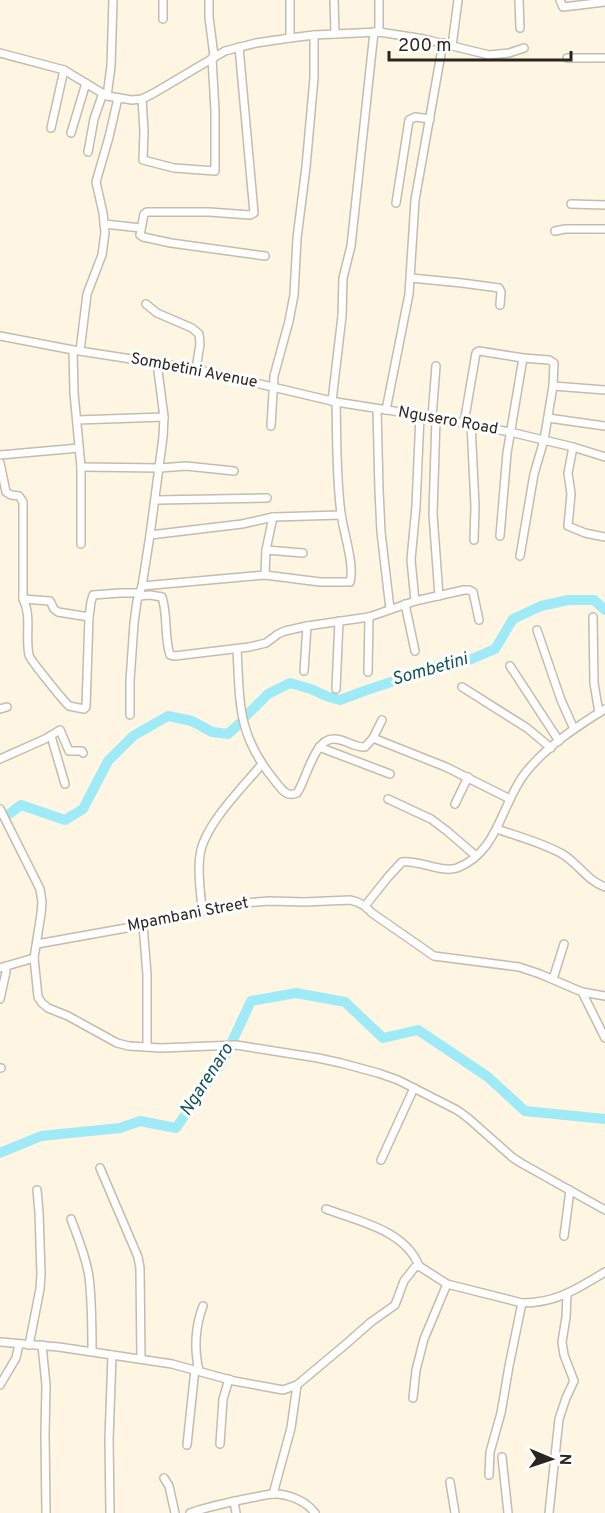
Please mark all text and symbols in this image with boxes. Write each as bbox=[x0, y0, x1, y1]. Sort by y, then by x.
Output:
scale bar bbox=[389, 24, 570, 62]
text: 200 m bbox=[398, 35, 451, 58]
street label: Sombetini Avenue bbox=[129, 349, 259, 393]
street label: Ngusero Road bbox=[397, 402, 499, 440]
water label: Sombetini bbox=[389, 648, 472, 692]
street label: Mpambani Street bbox=[126, 893, 250, 937]
water label: Ngarenaro bbox=[175, 1039, 239, 1121]
north arrow bbox=[521, 1429, 581, 1489]
text: N bbox=[554, 1453, 574, 1466]

